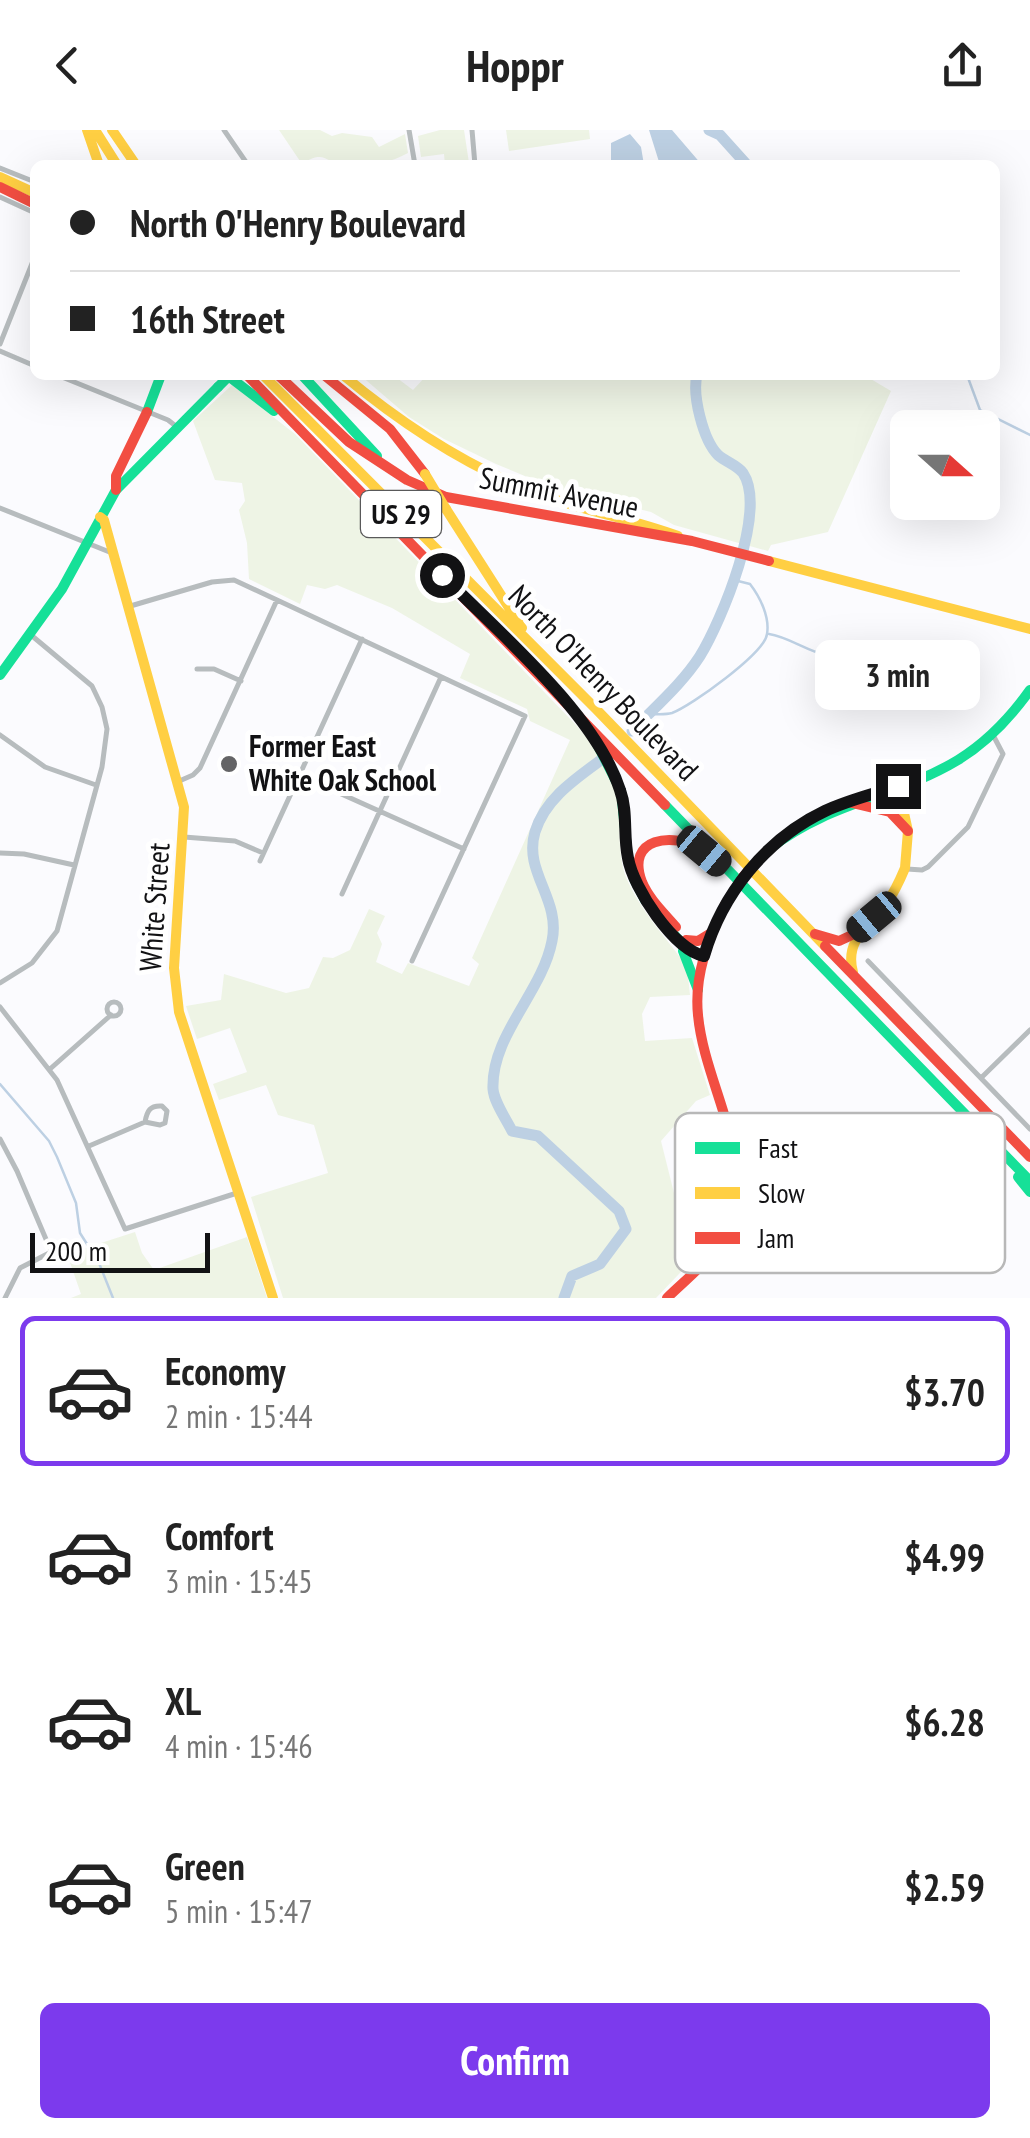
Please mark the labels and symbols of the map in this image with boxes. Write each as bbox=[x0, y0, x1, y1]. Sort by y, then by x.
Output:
north arrow bbox=[890, 410, 1000, 520]
street label: Summit Avenue bbox=[476, 457, 642, 526]
road number: US 29 bbox=[361, 491, 441, 537]
route start bbox=[420, 553, 465, 598]
street label: North O'Henry Boulevard bbox=[501, 576, 707, 788]
callout: 3 min bbox=[816, 641, 980, 711]
place label: Former East White Oak School bbox=[248, 726, 437, 799]
marker: Former East White Oak School bbox=[218, 753, 240, 775]
route end bbox=[876, 764, 921, 809]
car bbox=[671, 820, 737, 882]
street label: White Street bbox=[130, 841, 177, 972]
car bbox=[841, 886, 907, 948]
legend bbox=[675, 1113, 1005, 1273]
text: Fast bbox=[758, 1129, 798, 1166]
text: Slow bbox=[758, 1174, 805, 1211]
text: Jam bbox=[757, 1219, 794, 1256]
scale bar bbox=[30, 1228, 210, 1272]

